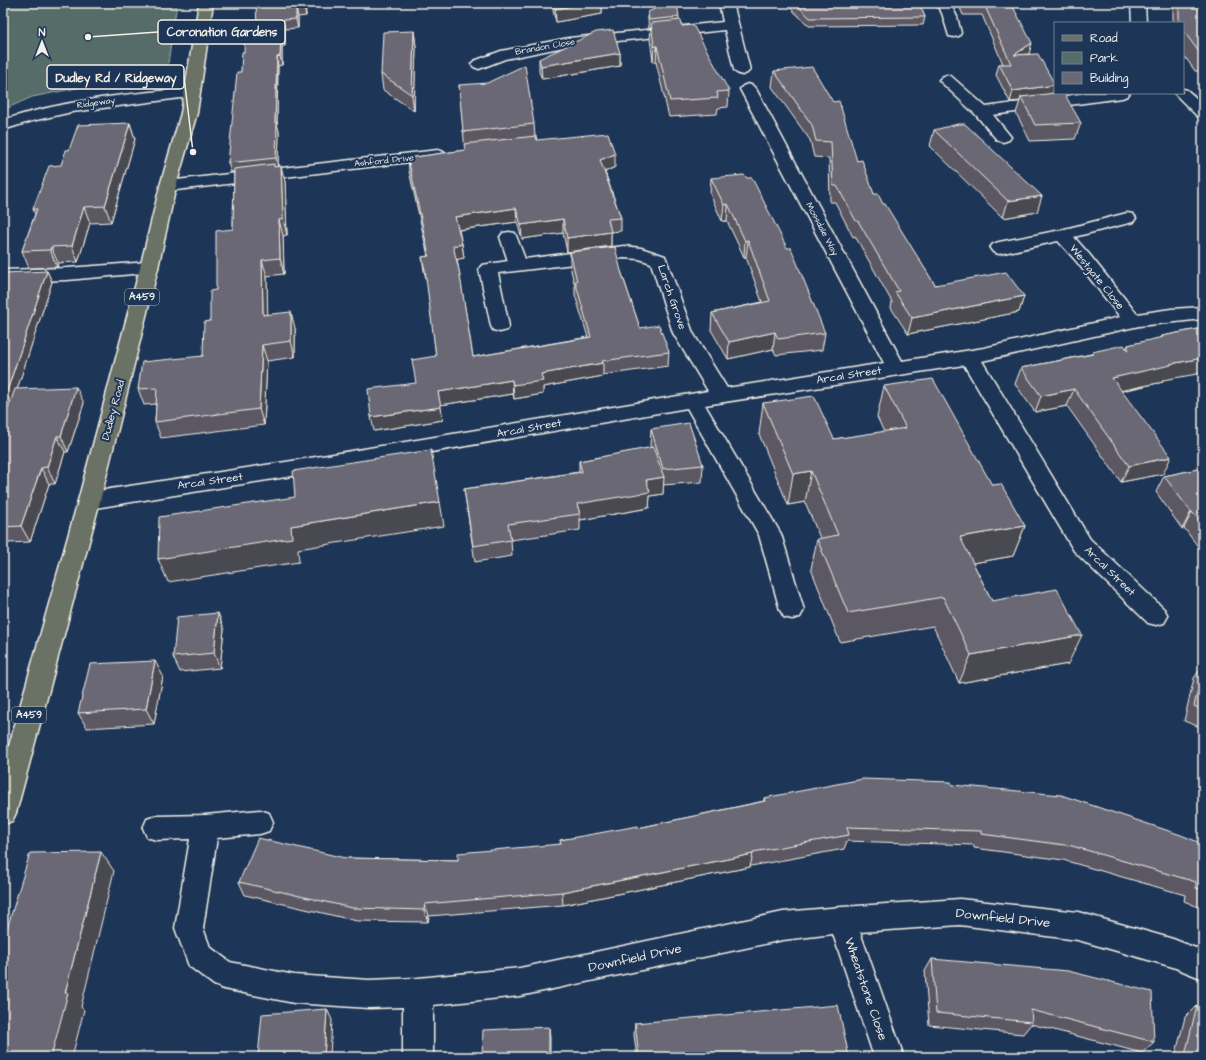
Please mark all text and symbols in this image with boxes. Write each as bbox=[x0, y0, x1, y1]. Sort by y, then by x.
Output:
callout: Coronation Gardens bbox=[158, 20, 285, 44]
north arrow bbox=[22, 22, 62, 62]
legend bbox=[1054, 22, 1184, 94]
text: Coronation Gardens bbox=[167, 24, 277, 41]
text: N bbox=[39, 25, 46, 40]
text: Road bbox=[1090, 30, 1118, 47]
street label: Brandon Close bbox=[514, 35, 576, 59]
text: Park bbox=[1090, 50, 1118, 67]
callout: Dudley Rd / Ridgeway bbox=[47, 65, 184, 89]
text: Dudley Rd / Ridgeway bbox=[55, 70, 177, 89]
text: Building bbox=[1090, 70, 1128, 88]
street label: Ridgeway bbox=[76, 94, 116, 112]
street label: Ashford Drive bbox=[353, 151, 415, 171]
street label: Mossdale Way bbox=[803, 200, 842, 258]
street label: Westgate Close bbox=[1065, 241, 1128, 313]
street label: Larch Grove bbox=[654, 263, 690, 331]
road number: A459 bbox=[125, 289, 159, 305]
street label: Arcal Street bbox=[815, 362, 883, 388]
street label: Dudley Road bbox=[98, 378, 129, 442]
street label: Arcal Street bbox=[495, 415, 563, 441]
street label: Arcal Street bbox=[176, 469, 244, 493]
street label: Arcal Street bbox=[1081, 543, 1139, 600]
road number: A459 bbox=[12, 707, 46, 723]
street label: Downfield Drive bbox=[955, 904, 1051, 932]
street label: Wheatstone Close bbox=[840, 935, 892, 1043]
street label: Downfield Drive bbox=[587, 939, 683, 977]

